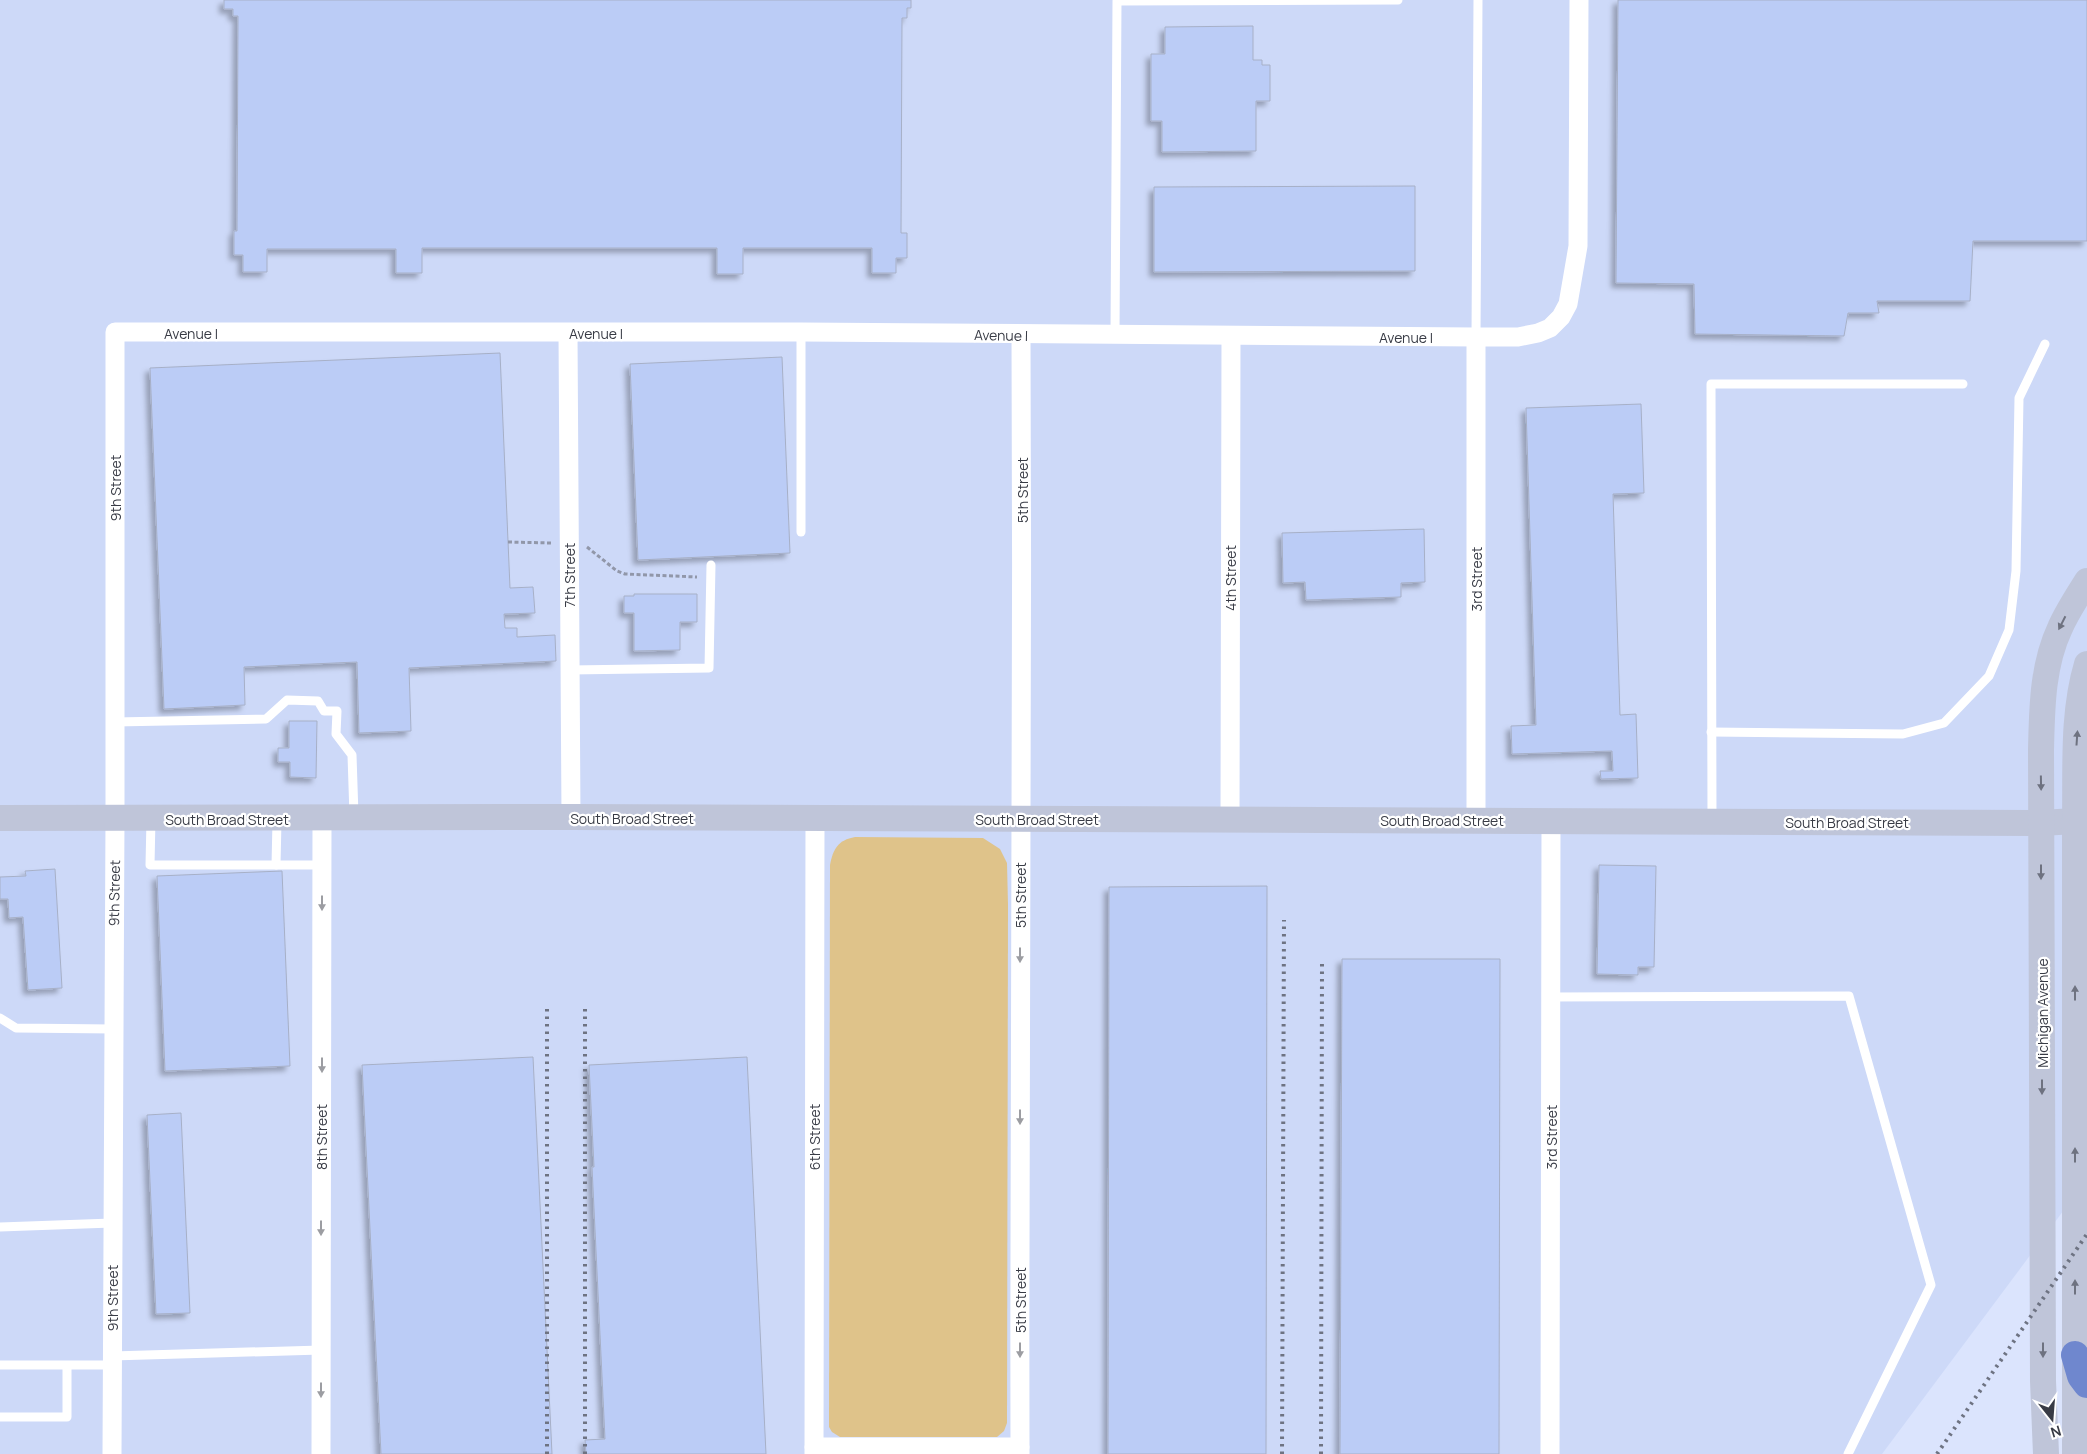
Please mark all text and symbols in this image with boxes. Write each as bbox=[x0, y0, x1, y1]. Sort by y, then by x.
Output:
street label: Avenue I bbox=[164, 324, 218, 343]
street label: Avenue I bbox=[569, 324, 623, 343]
street label: Avenue I bbox=[974, 325, 1028, 345]
street label: Avenue I bbox=[1379, 328, 1433, 347]
street label: 9th Street bbox=[106, 454, 125, 521]
street label: 5th Street bbox=[1013, 457, 1032, 523]
street label: 7th Street bbox=[560, 542, 579, 607]
street label: 4th Street bbox=[1221, 545, 1240, 611]
street label: 3rd Street bbox=[1467, 546, 1486, 611]
one-way arrow bbox=[2058, 616, 2066, 631]
one-way arrow bbox=[2073, 729, 2081, 745]
one-way arrow bbox=[2037, 775, 2045, 791]
street label: South Broad Street bbox=[570, 809, 694, 828]
street label: South Broad Street bbox=[165, 810, 289, 829]
street label: South Broad Street bbox=[975, 810, 1099, 829]
street label: South Broad Street bbox=[1380, 811, 1504, 830]
street label: South Broad Street bbox=[1785, 813, 1909, 832]
street label: 9th Street bbox=[104, 859, 124, 926]
street label: 5th Street bbox=[1011, 862, 1030, 928]
one-way arrow bbox=[2037, 864, 2045, 880]
one-way arrow bbox=[318, 895, 326, 911]
one-way arrow bbox=[1016, 947, 1024, 963]
street label: Michigan Avenue bbox=[2033, 958, 2052, 1068]
one-way arrow bbox=[2071, 984, 2079, 1000]
one-way arrow bbox=[318, 1058, 326, 1074]
one-way arrow bbox=[2038, 1079, 2046, 1095]
street label: 6th Street bbox=[805, 1103, 824, 1170]
street label: 8th Street bbox=[312, 1104, 331, 1170]
street label: 3rd Street bbox=[1542, 1104, 1561, 1169]
one-way arrow bbox=[1016, 1110, 1024, 1126]
one-way arrow bbox=[2071, 1147, 2079, 1163]
one-way arrow bbox=[317, 1220, 325, 1236]
street label: 9th Street bbox=[103, 1264, 122, 1331]
street label: 5th Street bbox=[1011, 1267, 1030, 1333]
one-way arrow bbox=[2071, 1279, 2079, 1295]
one-way arrow bbox=[1016, 1342, 1024, 1358]
one-way arrow bbox=[2039, 1343, 2047, 1359]
one-way arrow bbox=[317, 1383, 325, 1399]
north arrow bbox=[2027, 1394, 2077, 1444]
text: N bbox=[2048, 1421, 2064, 1442]

